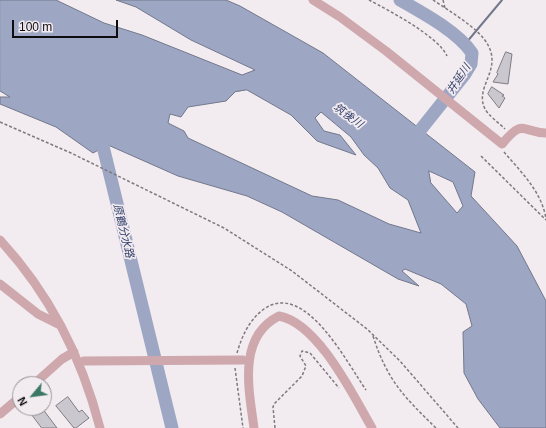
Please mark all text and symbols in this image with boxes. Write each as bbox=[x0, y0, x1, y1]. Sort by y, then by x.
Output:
scale bar bbox=[14, 12, 120, 38]
text: 100 m bbox=[19, 20, 52, 34]
water label: 井延川 bbox=[444, 62, 474, 96]
water label: 筑後川 bbox=[331, 101, 365, 131]
water label: 原鶴分水路 bbox=[110, 203, 136, 259]
north arrow bbox=[12, 376, 52, 416]
text: N bbox=[15, 395, 30, 408]

